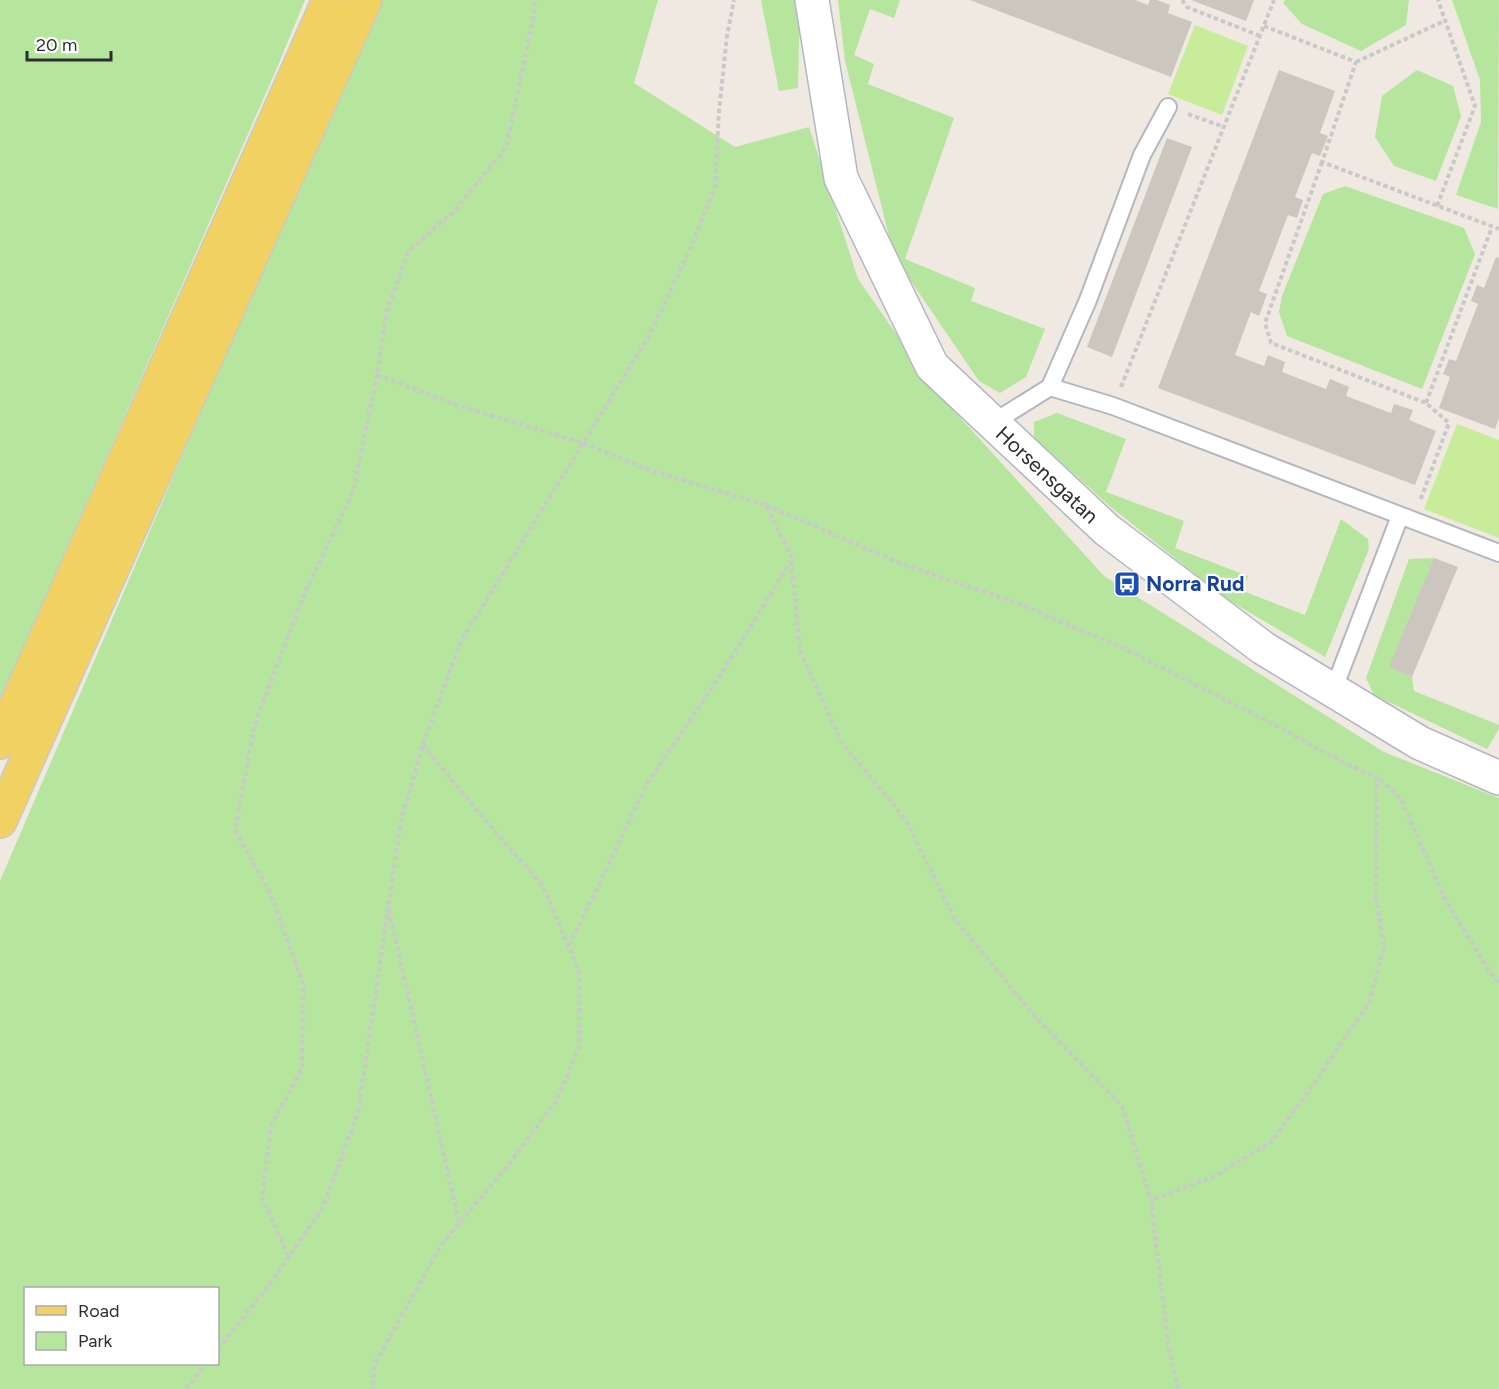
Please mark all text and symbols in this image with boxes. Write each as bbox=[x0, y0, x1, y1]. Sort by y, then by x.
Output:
scale bar bbox=[27, 24, 111, 62]
text: 20 m bbox=[36, 34, 77, 56]
street label: Horsensgatan bbox=[991, 421, 1104, 529]
bus stop icon: Norra Rud bbox=[1112, 569, 1142, 599]
place label: Norra Rud bbox=[1146, 571, 1245, 596]
legend bbox=[24, 1287, 219, 1365]
text: Road bbox=[78, 1300, 119, 1322]
text: Park bbox=[78, 1330, 113, 1352]

